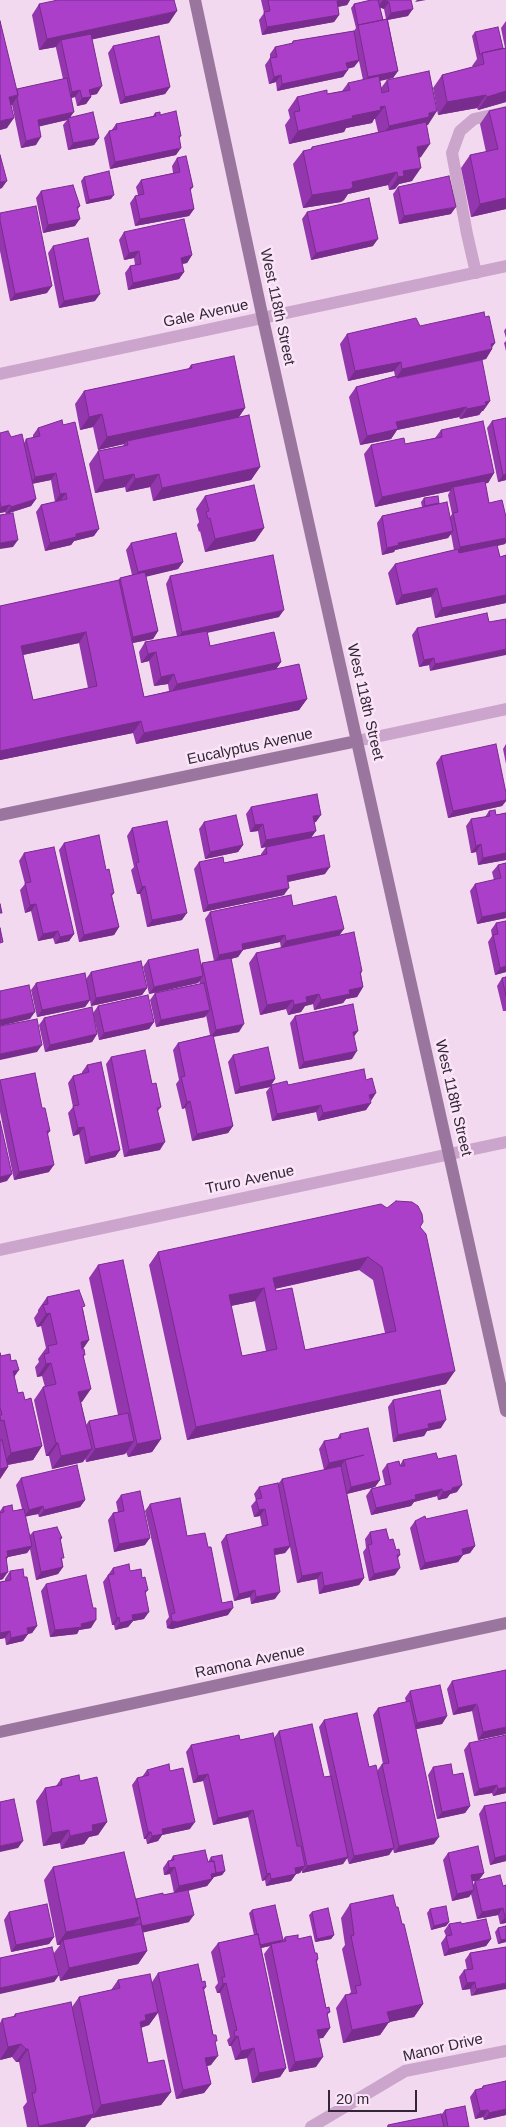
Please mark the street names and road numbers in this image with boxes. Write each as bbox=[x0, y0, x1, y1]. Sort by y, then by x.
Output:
street label: West 118th Street bbox=[256, 247, 298, 367]
street label: Gale Avenue bbox=[162, 296, 250, 332]
street label: West 118th Street bbox=[343, 642, 387, 762]
street label: Eucalyptus Avenue bbox=[185, 725, 315, 769]
street label: West 118th Street bbox=[431, 1038, 475, 1158]
street label: Truro Avenue bbox=[204, 1162, 296, 1198]
street label: Ramona Avenue bbox=[194, 1642, 306, 1682]
street label: Manor Drive bbox=[401, 2030, 485, 2066]

